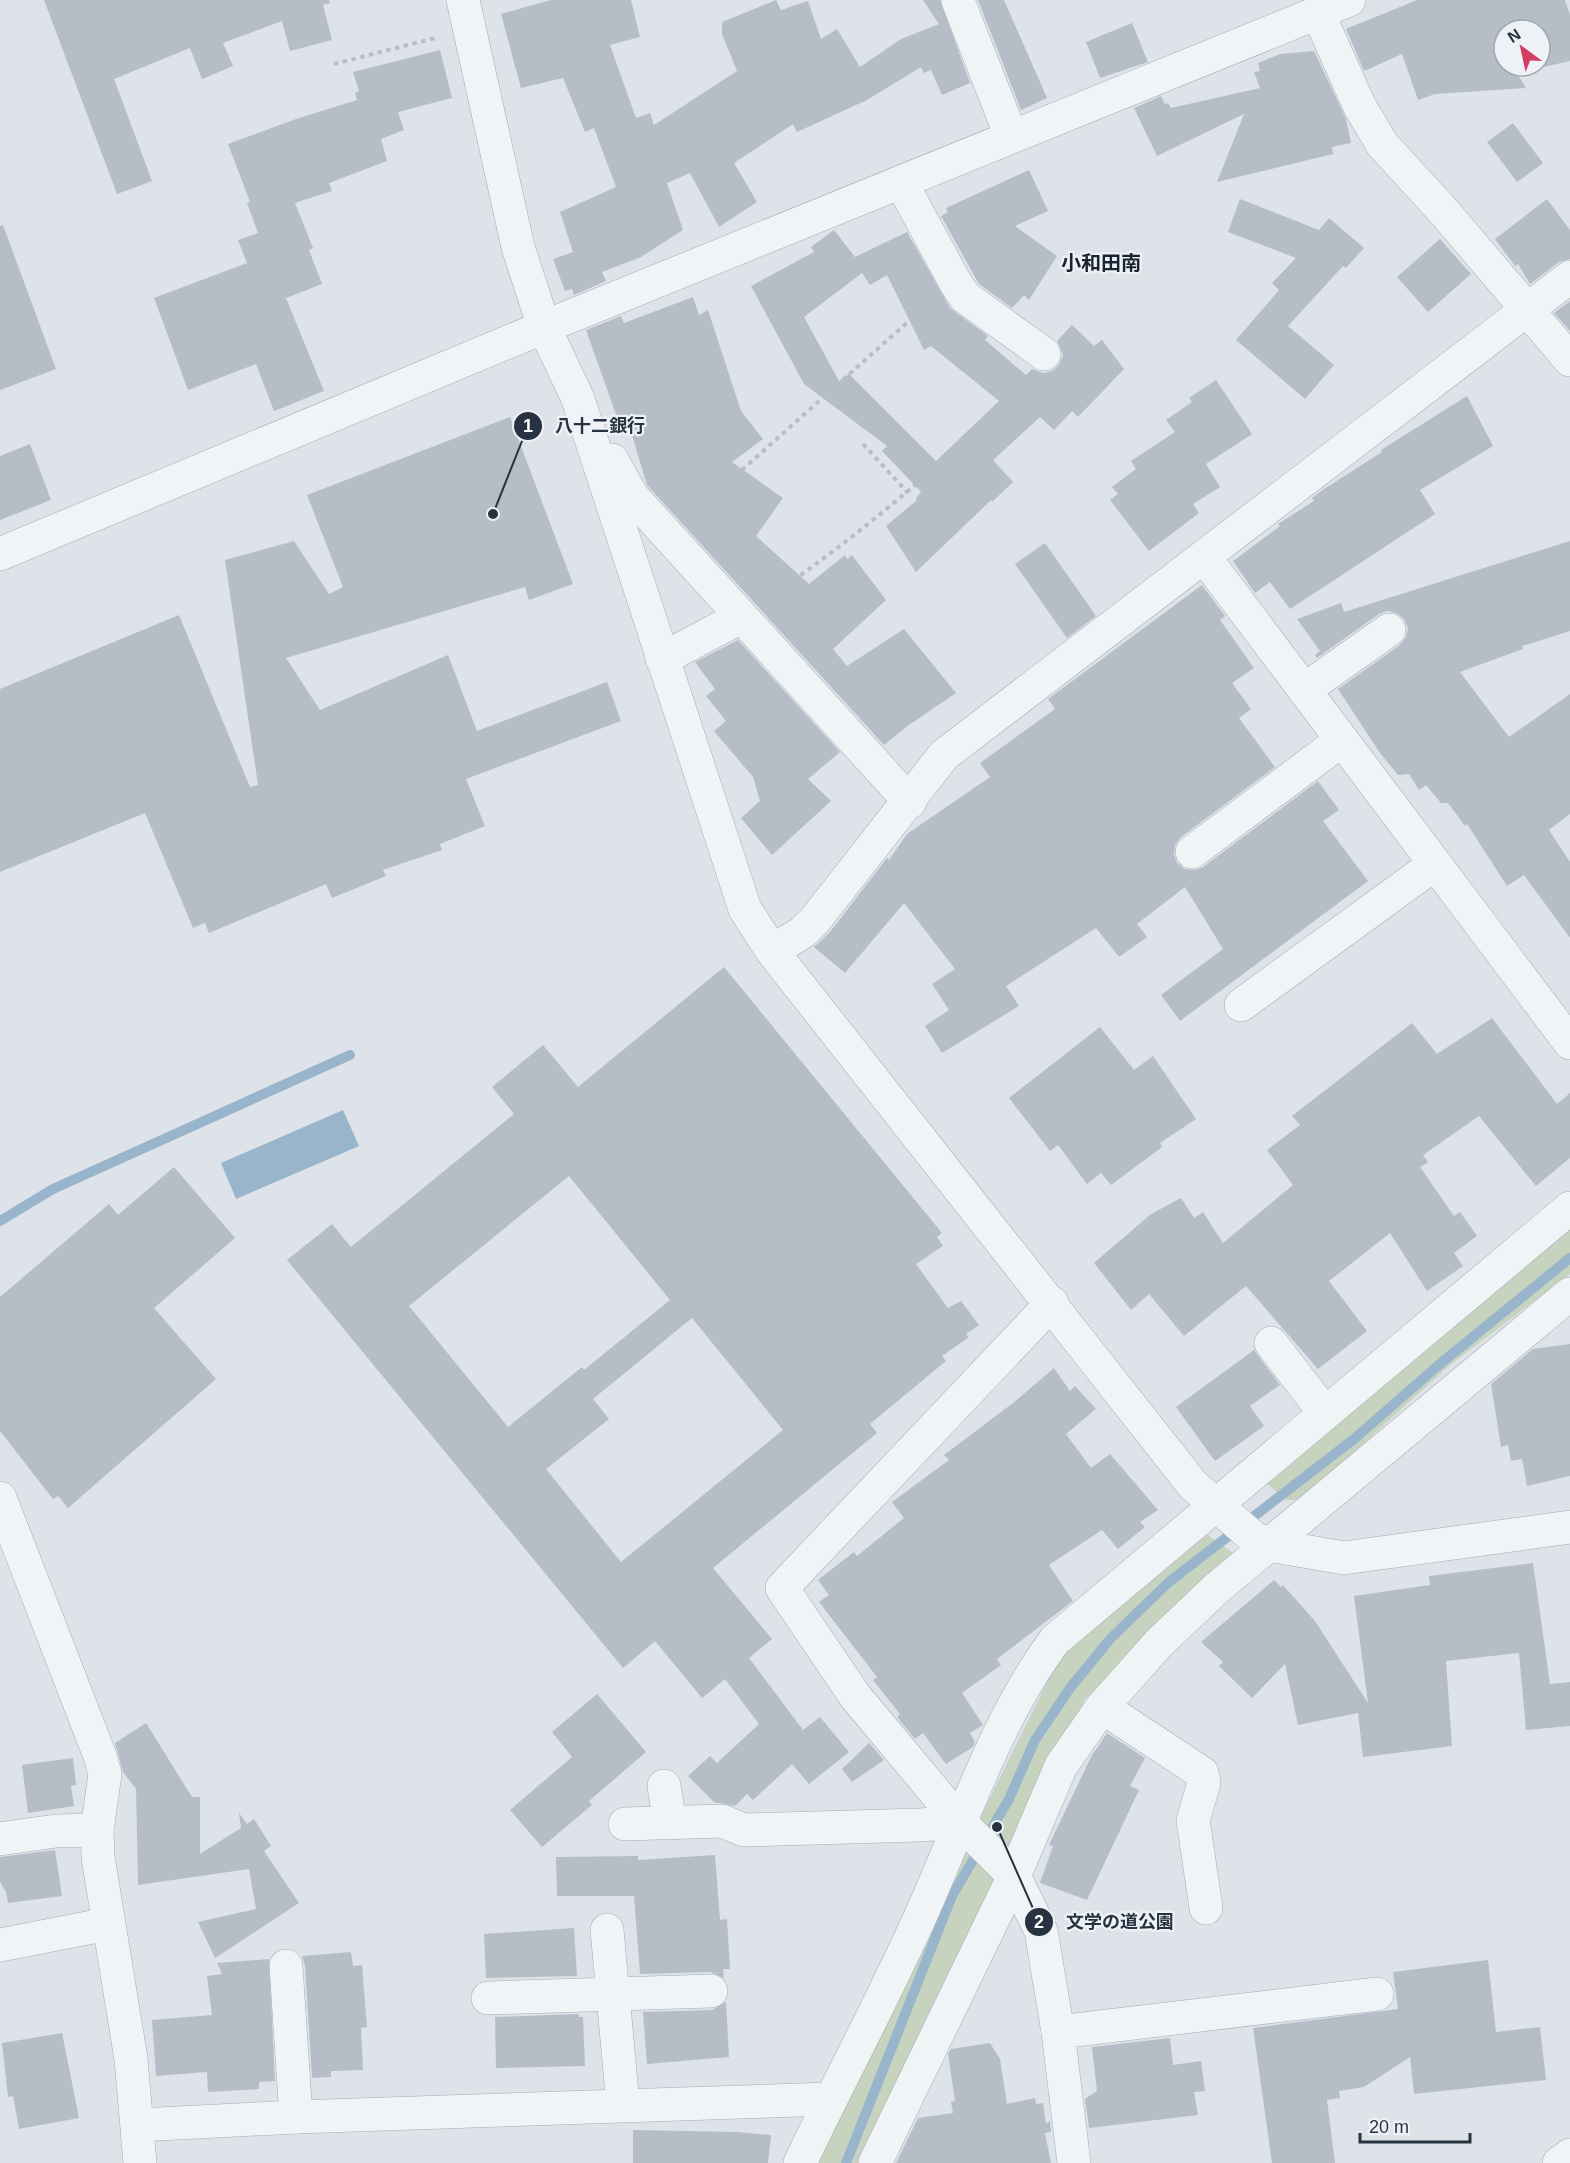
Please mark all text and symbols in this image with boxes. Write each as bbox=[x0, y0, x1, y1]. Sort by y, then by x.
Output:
north arrow bbox=[1492, 18, 1552, 78]
text: N bbox=[1505, 26, 1524, 46]
district label: 小和田南 bbox=[1061, 252, 1141, 274]
callout: 八十二銀行 bbox=[513, 408, 657, 444]
text: 八十二銀行 bbox=[555, 415, 645, 436]
text: 1 bbox=[523, 416, 533, 436]
callout: 文学の道公園 bbox=[1024, 1904, 1186, 1940]
text: 2 bbox=[1034, 1912, 1044, 1932]
text: 文学の道公園 bbox=[1066, 1912, 1174, 1932]
scale bar bbox=[1360, 2106, 1470, 2144]
text: 20 m bbox=[1369, 2117, 1409, 2137]

